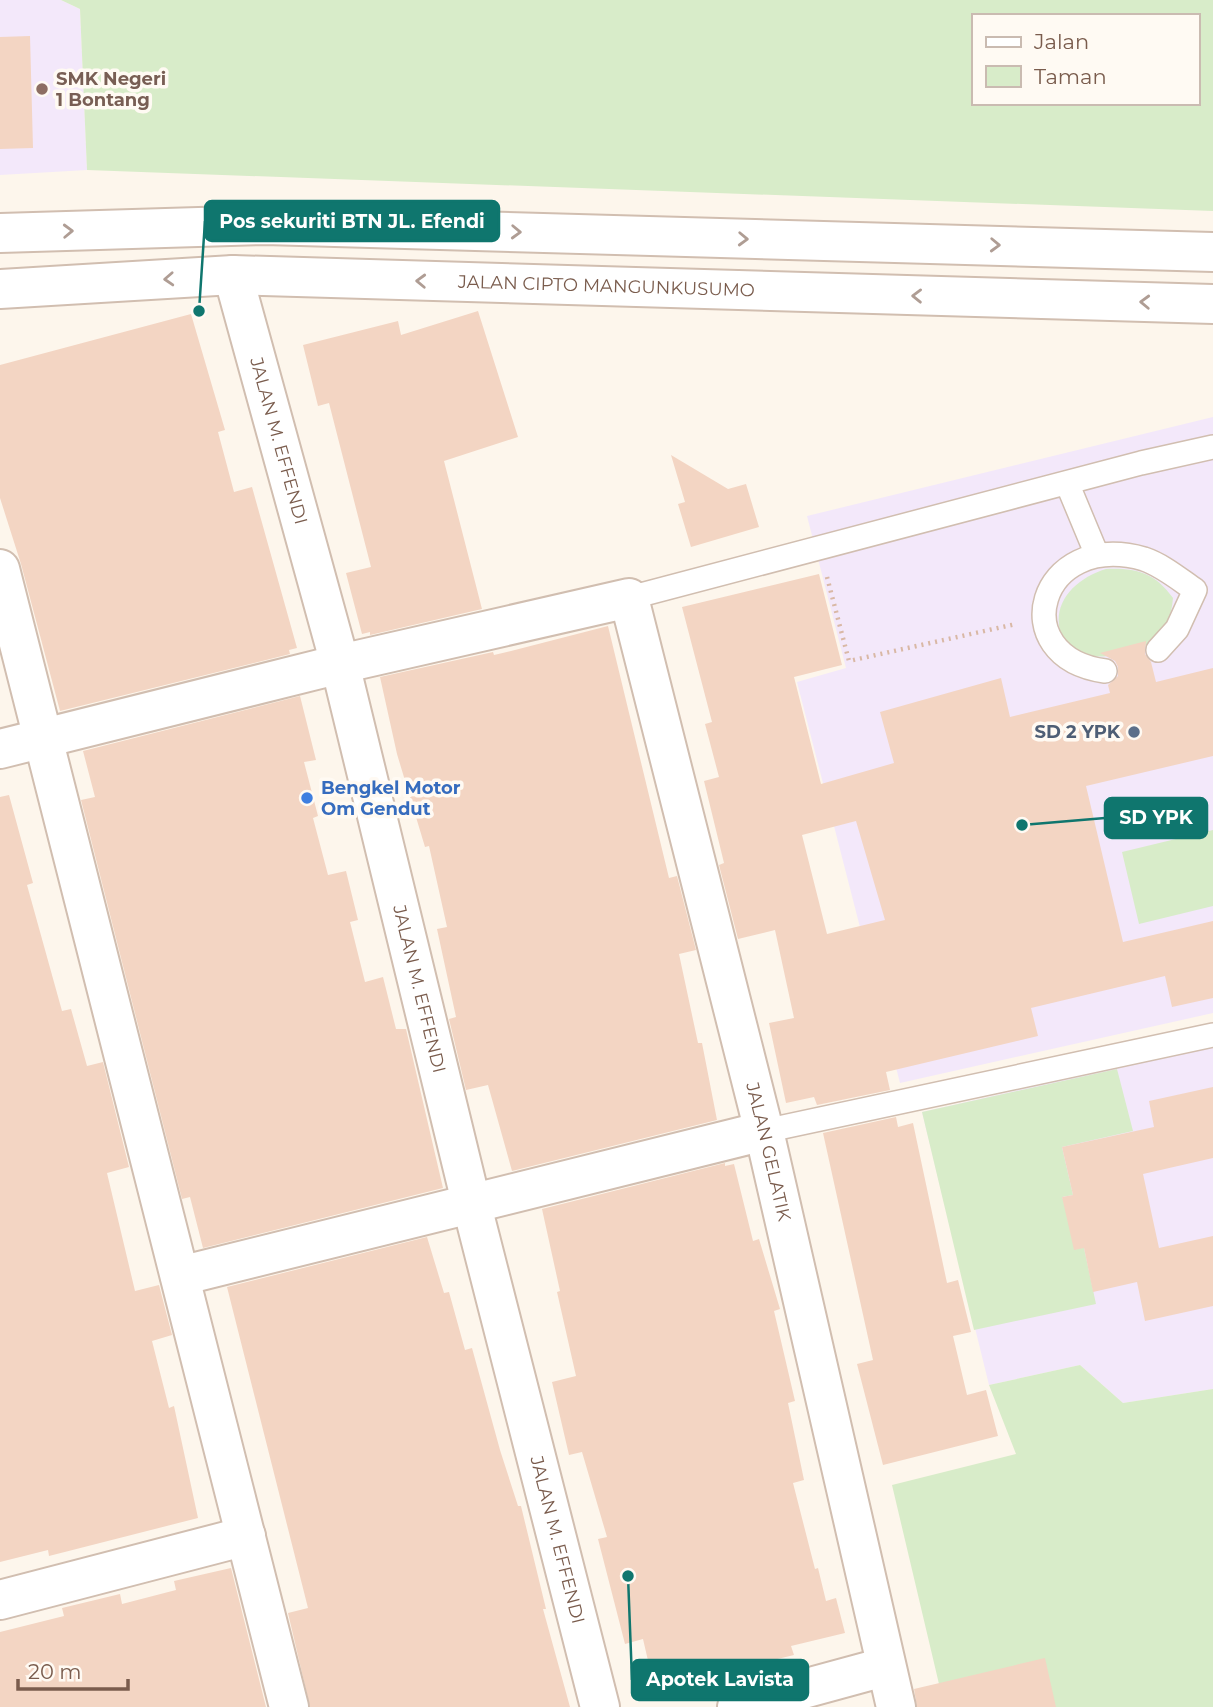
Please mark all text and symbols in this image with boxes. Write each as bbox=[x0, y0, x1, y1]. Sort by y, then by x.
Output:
legend bbox=[972, 14, 1199, 105]
text: Jalan bbox=[1033, 29, 1089, 54]
text: Taman bbox=[1034, 64, 1107, 89]
place label: SMK Negeri 1 Bontang bbox=[56, 68, 166, 111]
marker: SMK Negeri 1 Bontang bbox=[34, 81, 50, 97]
callout: Pos sekuriti BTN JL. Efendi bbox=[205, 201, 499, 241]
text: Pos sekuriti BTN JL. Efendi bbox=[219, 210, 485, 233]
one-way arrow bbox=[63, 223, 74, 238]
one-way arrow bbox=[511, 225, 522, 240]
one-way arrow bbox=[738, 231, 749, 246]
one-way arrow bbox=[990, 238, 1001, 253]
street label: JALAN CIPTO MANGUNKUSUMO bbox=[457, 271, 755, 301]
one-way arrow bbox=[163, 272, 174, 287]
one-way arrow bbox=[415, 274, 426, 289]
one-way arrow bbox=[912, 288, 923, 303]
one-way arrow bbox=[1139, 294, 1150, 309]
street label: JALAN M. EFFENDI bbox=[245, 354, 312, 527]
place label: SD 2 YPK bbox=[1035, 721, 1121, 743]
marker: SD 2 YPK bbox=[1126, 724, 1142, 740]
place label: Bengkel Motor Om Gendut bbox=[321, 777, 461, 820]
marker: Bengkel Motor Om Gendut bbox=[299, 790, 315, 806]
callout: SD YPK bbox=[1105, 798, 1207, 838]
text: SD YPK bbox=[1119, 806, 1194, 829]
street label: JALAN M. EFFENDI bbox=[388, 902, 450, 1075]
street label: JALAN GELATIK bbox=[741, 1079, 795, 1224]
street label: JALAN M. EFFENDI bbox=[525, 1453, 589, 1626]
scale bar bbox=[18, 1648, 128, 1692]
text: 20 m bbox=[28, 1659, 82, 1684]
callout: Apotek Lavista bbox=[632, 1660, 808, 1700]
text: Apotek Lavista bbox=[645, 1668, 794, 1691]

